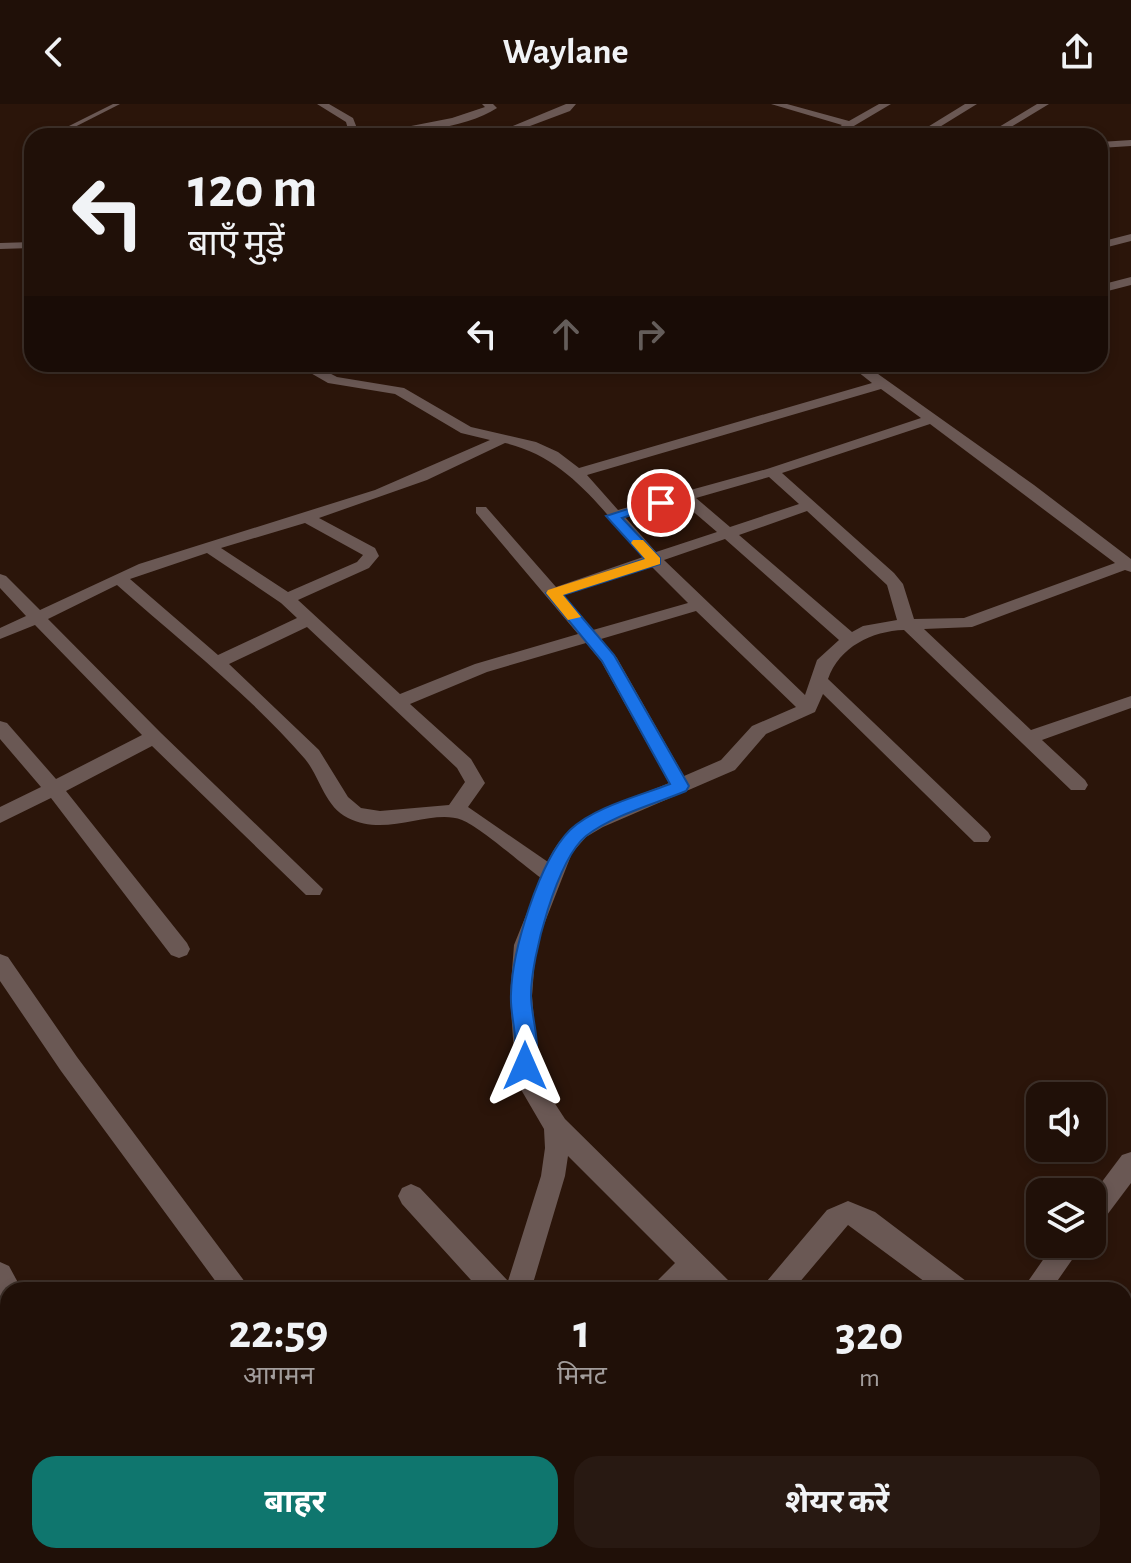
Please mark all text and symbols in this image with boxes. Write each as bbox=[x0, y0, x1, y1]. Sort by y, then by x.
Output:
icon: back bbox=[32, 30, 76, 74]
icon: share bbox=[1055, 30, 1099, 74]
text: Waylane bbox=[502, 34, 629, 70]
icon: left bbox=[56, 160, 160, 264]
text: 120 m bbox=[188, 161, 317, 217]
text: बाएँ मुड़ें bbox=[188, 226, 285, 262]
icon: left bbox=[460, 312, 504, 356]
icon: ahead bbox=[544, 312, 588, 356]
icon: right bbox=[628, 312, 672, 356]
pin bbox=[627, 469, 695, 537]
icon: arrive bbox=[639, 481, 683, 525]
position arrow bbox=[483, 1024, 567, 1108]
map controls bbox=[1026, 1082, 1106, 1258]
button: sound bbox=[1026, 1082, 1106, 1162]
button: layers bbox=[1026, 1178, 1106, 1258]
text: 22:59 bbox=[228, 1309, 329, 1357]
text: 1 bbox=[573, 1309, 591, 1357]
text: 320 bbox=[835, 1311, 904, 1359]
text: आगमन bbox=[243, 1363, 314, 1389]
text: मिनट bbox=[557, 1363, 607, 1389]
text: m bbox=[859, 1365, 880, 1391]
button: बाहर bbox=[32, 1456, 558, 1548]
button: शेयर करें bbox=[574, 1456, 1100, 1548]

